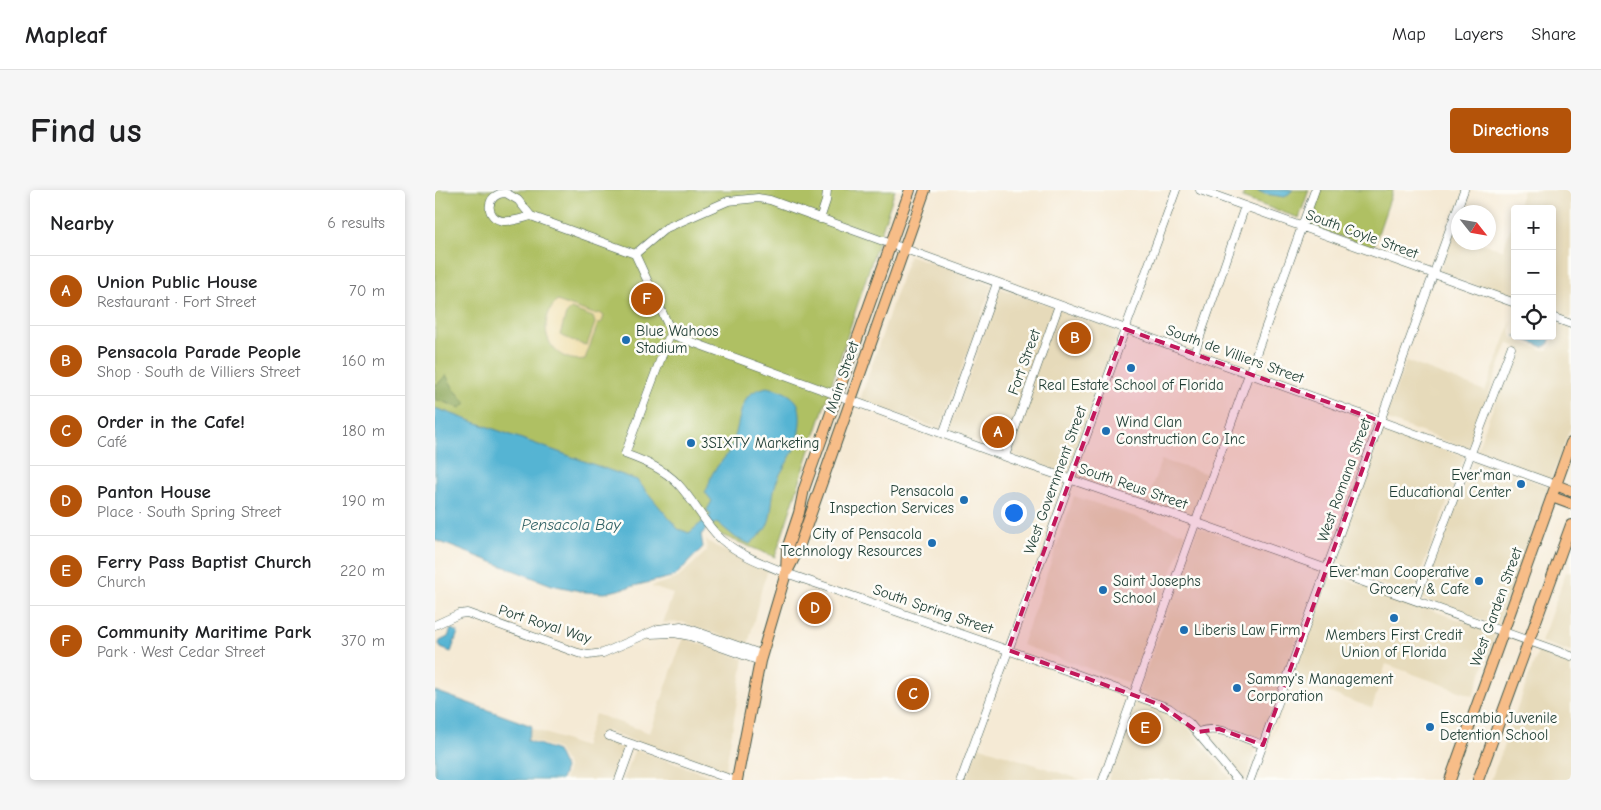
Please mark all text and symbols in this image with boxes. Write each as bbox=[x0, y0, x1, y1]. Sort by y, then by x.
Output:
text: Mapleaf bbox=[25, 21, 106, 49]
text: Map bbox=[1392, 24, 1426, 45]
text: Layers bbox=[1454, 24, 1503, 45]
text: Share bbox=[1531, 24, 1576, 45]
button: Directions bbox=[1450, 108, 1571, 153]
text: Find us bbox=[30, 110, 142, 151]
street label: South Coyle Street bbox=[1303, 205, 1421, 263]
north arrow bbox=[1451, 205, 1496, 250]
map controls bbox=[1511, 205, 1556, 340]
button: + bbox=[1511, 205, 1556, 250]
text: Nearby bbox=[50, 211, 114, 235]
text: 6 results bbox=[327, 214, 385, 232]
button: − bbox=[1511, 250, 1556, 295]
text: Union Public House bbox=[97, 271, 257, 293]
pin: F bbox=[631, 280, 663, 318]
text: A bbox=[62, 282, 70, 300]
text: 70 m bbox=[349, 282, 385, 300]
text: Restaurant · Fort Street bbox=[97, 293, 256, 311]
button: locate bbox=[1511, 295, 1556, 340]
pin: B bbox=[1059, 319, 1091, 357]
street label: South de Villiers Street bbox=[1164, 321, 1307, 388]
place label: Blue Wahoos Stadium bbox=[636, 322, 719, 357]
street label: Fort Street bbox=[1004, 326, 1044, 397]
marker: Blue Wahoos Stadium bbox=[620, 334, 632, 346]
street label: Main Street bbox=[821, 338, 863, 415]
text: Pensacola Parade People bbox=[97, 341, 301, 363]
text: B bbox=[61, 352, 71, 370]
text: 160 m bbox=[342, 352, 385, 370]
marker: Real Estate School of Florida bbox=[1125, 362, 1137, 374]
text: Shop · South de Villiers Street bbox=[97, 363, 300, 381]
place label: Real Estate School of Florida bbox=[1038, 376, 1224, 394]
street label: West Government Street bbox=[1020, 403, 1090, 557]
text: Order in the Cafe! bbox=[97, 411, 245, 433]
pin: A bbox=[982, 413, 1014, 451]
place label: Wind Clan Construction Co Inc bbox=[1116, 413, 1245, 448]
street label: West Romana Street bbox=[1313, 415, 1375, 544]
text: C bbox=[61, 422, 71, 440]
text: 180 m bbox=[342, 422, 385, 440]
marker: Wind Clan Construction Co Inc bbox=[1100, 425, 1112, 437]
text: Café bbox=[97, 433, 127, 451]
place label: 3SIXTY Marketing bbox=[701, 434, 819, 452]
marker: 3SIXTY Marketing bbox=[685, 437, 697, 449]
street label: South Reus Street bbox=[1076, 459, 1190, 513]
place label: Ever'man Educational Center bbox=[1389, 466, 1511, 501]
marker: Ever'man Educational Center bbox=[1515, 478, 1527, 490]
text: Panton House bbox=[97, 481, 211, 503]
place label: Pensacola Inspection Services bbox=[830, 482, 954, 517]
text: D bbox=[61, 492, 71, 510]
text: 190 m bbox=[342, 492, 385, 510]
marker: Pensacola Inspection Services bbox=[958, 494, 970, 506]
your location bbox=[1001, 500, 1027, 526]
text: Place · South Spring Street bbox=[97, 503, 281, 521]
water label: Pensacola Bay bbox=[521, 516, 621, 534]
place label: City of Pensacola Technology Resources bbox=[781, 525, 922, 560]
marker: City of Pensacola Technology Resources bbox=[926, 537, 938, 549]
street label: West Garden Street bbox=[1466, 544, 1526, 669]
text: Ferry Pass Baptist Church bbox=[97, 551, 312, 573]
text: E bbox=[61, 562, 71, 580]
text: 220 m bbox=[340, 562, 385, 580]
place label: Ever'man Cooperative Grocery & Cafe bbox=[1329, 563, 1469, 598]
place label: Saint Josephs School bbox=[1113, 572, 1201, 607]
text: Church bbox=[97, 573, 146, 591]
marker: Ever'man Cooperative Grocery & Cafe bbox=[1473, 575, 1485, 587]
street label: South Spring Street bbox=[871, 580, 996, 638]
marker: Saint Josephs School bbox=[1097, 584, 1109, 596]
pin: D bbox=[799, 589, 831, 627]
street label: Port Royal Way bbox=[496, 601, 594, 648]
marker: Members First Credit Union of Florida bbox=[1388, 612, 1400, 624]
text: Community Maritime Park bbox=[97, 621, 311, 643]
place label: Liberis Law Firm bbox=[1194, 621, 1300, 639]
marker: Liberis Law Firm bbox=[1178, 624, 1190, 636]
place label: Members First Credit Union of Florida bbox=[1326, 626, 1463, 661]
text: F bbox=[61, 632, 71, 650]
text: 370 m bbox=[341, 632, 385, 650]
text: Park · West Cedar Street bbox=[97, 643, 265, 661]
place label: Sammy's Management Corporation bbox=[1247, 670, 1394, 705]
pin: C bbox=[897, 675, 929, 713]
marker: Sammy's Management Corporation bbox=[1231, 682, 1243, 694]
pin: E bbox=[1129, 709, 1161, 747]
place label: Escambia Juvenile Detention School bbox=[1440, 709, 1558, 744]
marker: Escambia Juvenile Detention School bbox=[1424, 721, 1436, 733]

